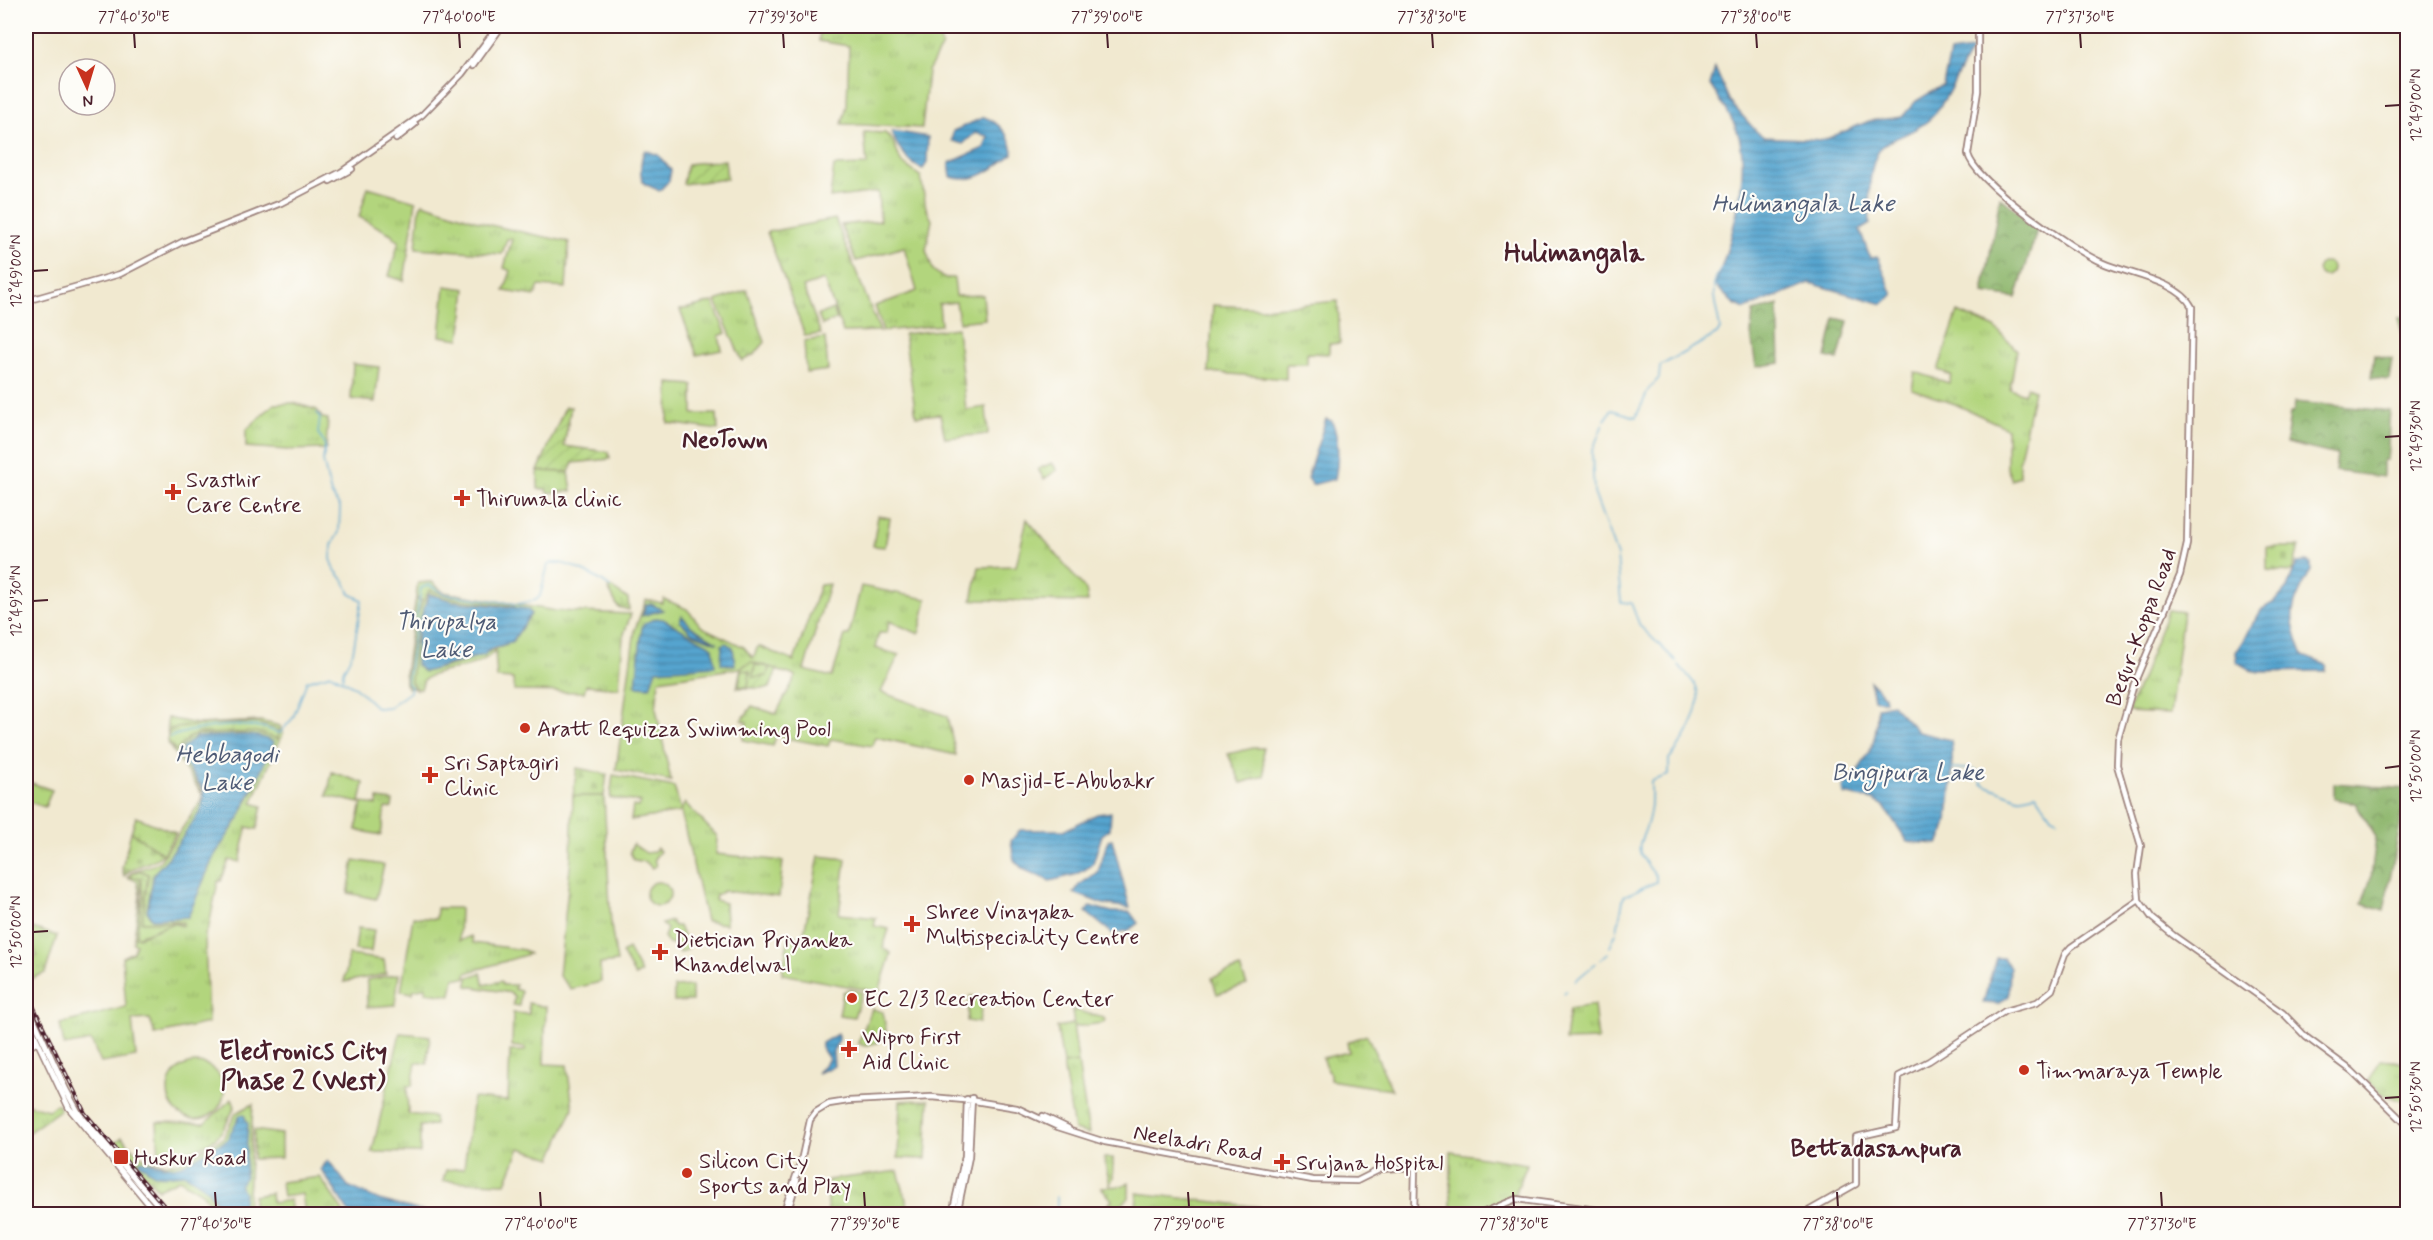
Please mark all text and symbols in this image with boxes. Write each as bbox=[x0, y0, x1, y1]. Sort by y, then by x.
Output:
text: 77°40'30"E bbox=[98, 8, 170, 28]
text: 77°40'00"E bbox=[422, 8, 496, 28]
text: 77°39'30"E bbox=[748, 8, 818, 28]
text: 77°39'00"E bbox=[1071, 8, 1143, 28]
text: 77°38'30"E bbox=[1397, 8, 1467, 28]
text: 77°38'00"E bbox=[1720, 8, 1792, 28]
text: 77°37'30"E bbox=[2046, 8, 2115, 28]
north arrow bbox=[57, 57, 117, 117]
text: 12°49'00"N bbox=[2407, 69, 2427, 141]
text: N bbox=[82, 90, 94, 111]
water label: Hulimangala Lake bbox=[1711, 189, 1896, 222]
text: 12°49'00"N bbox=[7, 235, 27, 307]
district label: Hulimangala bbox=[1504, 237, 1645, 274]
text: 12°49'30"N bbox=[2407, 400, 2427, 472]
district label: NeoTown bbox=[682, 425, 768, 456]
place label: Svasthir Care Centre bbox=[186, 467, 302, 520]
marker: Svasthir Care Centre bbox=[164, 483, 182, 501]
place label: Thirumala clinic bbox=[476, 486, 622, 514]
marker: Thirumala clinic bbox=[453, 489, 471, 507]
street label: Begur-Koppa Road bbox=[2100, 545, 2186, 712]
text: 12°49'30"N bbox=[7, 565, 27, 637]
water label: Thirupalya Lake bbox=[395, 607, 497, 666]
place label: Aratt Requizza Swimming Pool bbox=[537, 716, 831, 745]
marker: Aratt Requizza Swimming Pool bbox=[518, 721, 532, 735]
text: 12°50'00"N bbox=[2407, 730, 2427, 802]
water label: Hebbagodi Lake bbox=[176, 740, 281, 799]
place label: Sri Saptagiri Clinic bbox=[444, 750, 559, 803]
water label: Bingipura Lake bbox=[1831, 758, 1985, 791]
marker: Sri Saptagiri Clinic bbox=[421, 766, 439, 784]
place label: Masjid-E-Abubakr bbox=[981, 768, 1155, 796]
marker: Masjid-E-Abubakr bbox=[962, 773, 976, 787]
text: 12°50'00"N bbox=[7, 896, 27, 968]
place label: Shree Vinayaka Multispeciality Centre bbox=[926, 899, 1139, 952]
marker: Shree Vinayaka Multispeciality Centre bbox=[903, 915, 921, 933]
place label: Dietician Priyanka Khandelwal bbox=[674, 927, 853, 980]
marker: Dietician Priyanka Khandelwal bbox=[651, 943, 669, 961]
place label: EC 2/3 Recreation Center bbox=[864, 986, 1114, 1014]
marker: EC 2/3 Recreation Center bbox=[845, 991, 859, 1005]
place label: Wipro First Aid Clinic bbox=[862, 1024, 961, 1077]
district label: Electronics City Phase 2 (West) bbox=[219, 1035, 387, 1099]
marker: Wipro First Aid Clinic bbox=[840, 1040, 858, 1058]
place label: Timmaraya Temple bbox=[2036, 1058, 2223, 1086]
text: 12°50'30"N bbox=[2407, 1061, 2427, 1133]
marker: Timmaraya Temple bbox=[2017, 1063, 2031, 1077]
street label: Neeladri Road bbox=[1131, 1119, 1264, 1169]
district label: Bettadasanpura bbox=[1790, 1134, 1962, 1165]
place label: Huskur Road bbox=[134, 1145, 247, 1173]
marker: Huskur Road bbox=[112, 1148, 130, 1166]
place label: Silicon City Sports and Play bbox=[699, 1148, 851, 1201]
place label: Srujana Hospital bbox=[1296, 1150, 1443, 1178]
marker: Srujana Hospital bbox=[1273, 1153, 1291, 1171]
marker: Silicon City Sports and Play bbox=[680, 1166, 694, 1180]
text: 77°40'30"E bbox=[180, 1215, 252, 1235]
text: 77°40'00"E bbox=[504, 1215, 578, 1235]
text: 77°39'30"E bbox=[830, 1215, 900, 1235]
text: 77°39'00"E bbox=[1153, 1215, 1225, 1235]
text: 77°38'30"E bbox=[1479, 1215, 1549, 1235]
text: 77°38'00"E bbox=[1802, 1215, 1874, 1235]
text: 77°37'30"E bbox=[2128, 1215, 2197, 1235]

